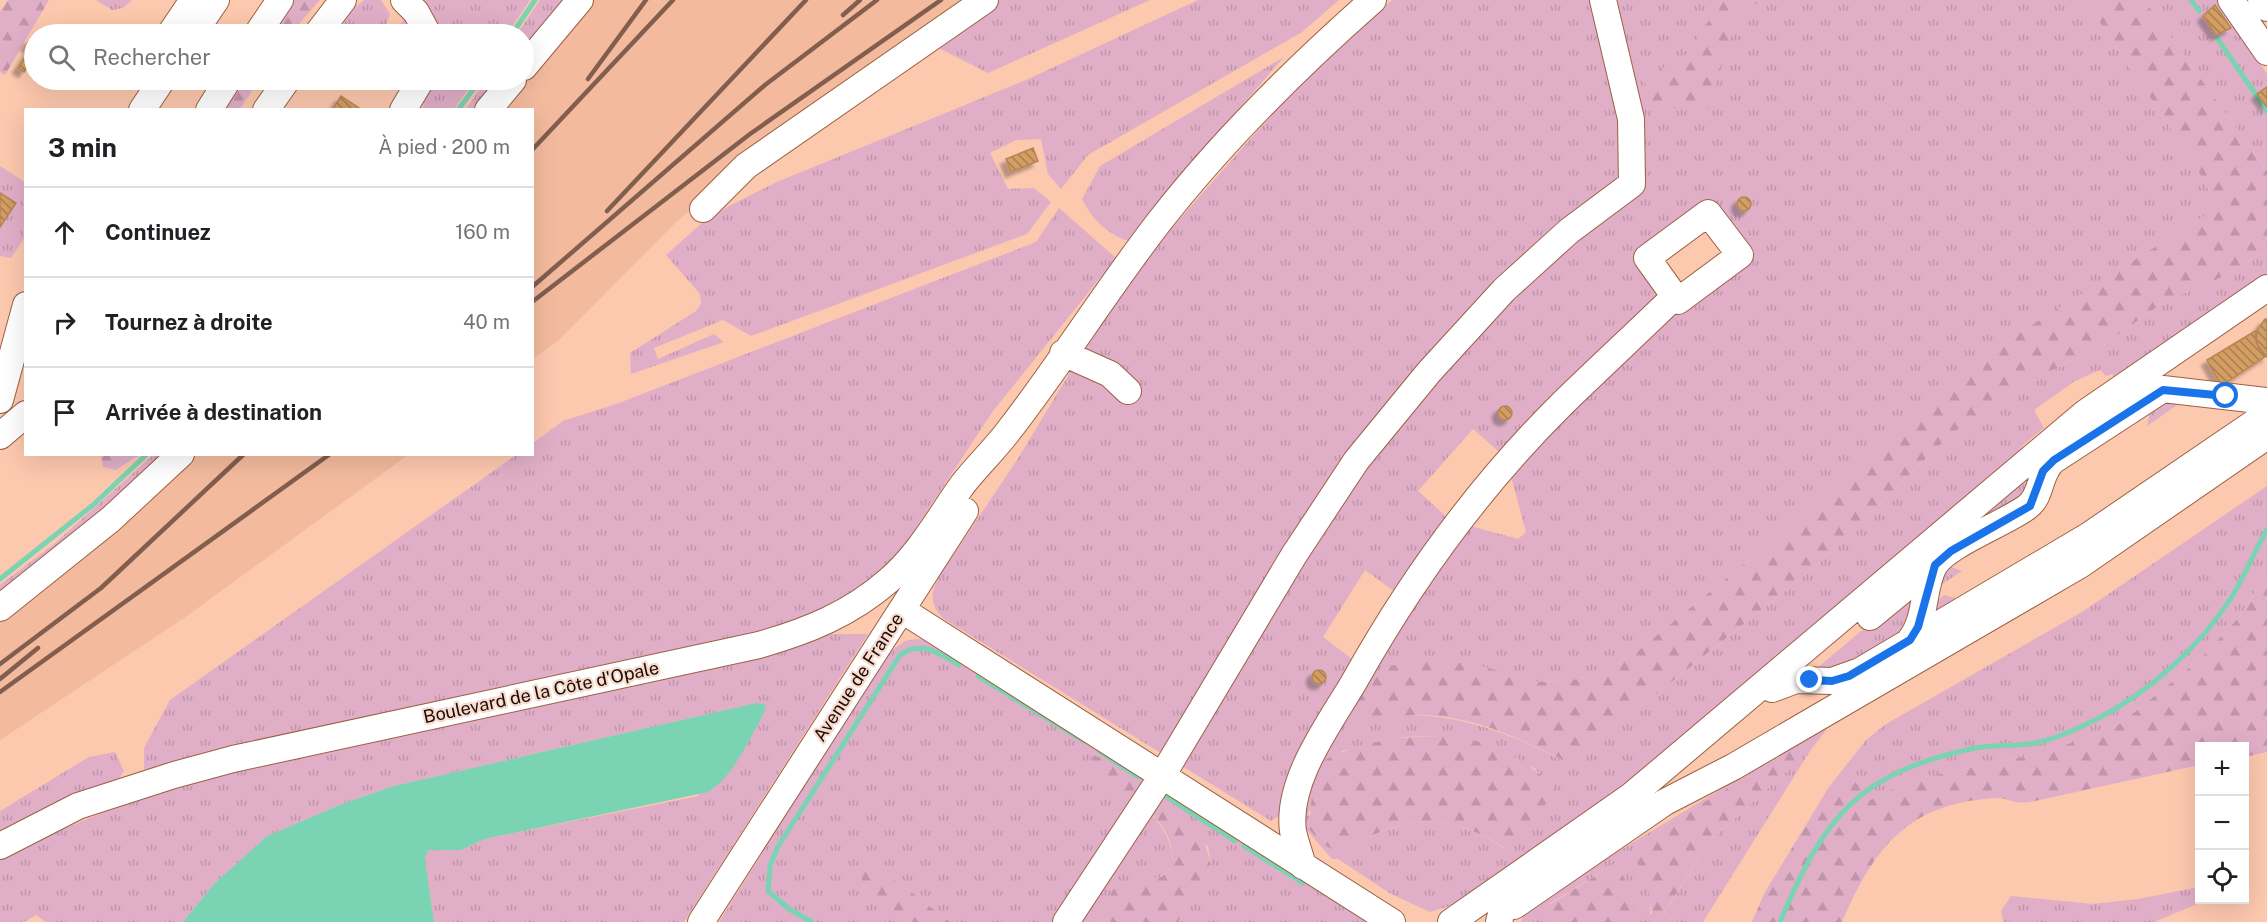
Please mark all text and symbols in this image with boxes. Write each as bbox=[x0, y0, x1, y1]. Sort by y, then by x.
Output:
search box bbox=[24, 24, 534, 90]
icon: search bbox=[45, 41, 78, 74]
text: Rechercher bbox=[93, 44, 211, 70]
text: 3 min bbox=[48, 132, 117, 163]
text: À pied · 200 m bbox=[378, 135, 510, 159]
icon: ahead bbox=[48, 216, 81, 249]
text: Continuez bbox=[105, 219, 211, 245]
text: 160 m bbox=[455, 220, 510, 244]
icon: right bbox=[48, 306, 81, 339]
text: Tournez à droite bbox=[105, 309, 273, 335]
text: 40 m bbox=[463, 310, 510, 334]
route start bbox=[2212, 382, 2238, 408]
icon: arrive bbox=[48, 396, 81, 429]
text: Arrivée à destination bbox=[105, 399, 322, 425]
street label: Avenue de France bbox=[809, 609, 907, 745]
street label: Boulevard de la Côte d'Opale bbox=[421, 657, 661, 727]
route end bbox=[1796, 666, 1822, 692]
map controls bbox=[2195, 742, 2249, 904]
button: + bbox=[2195, 742, 2249, 796]
button: − bbox=[2195, 796, 2249, 850]
button: locate bbox=[2195, 850, 2249, 904]

